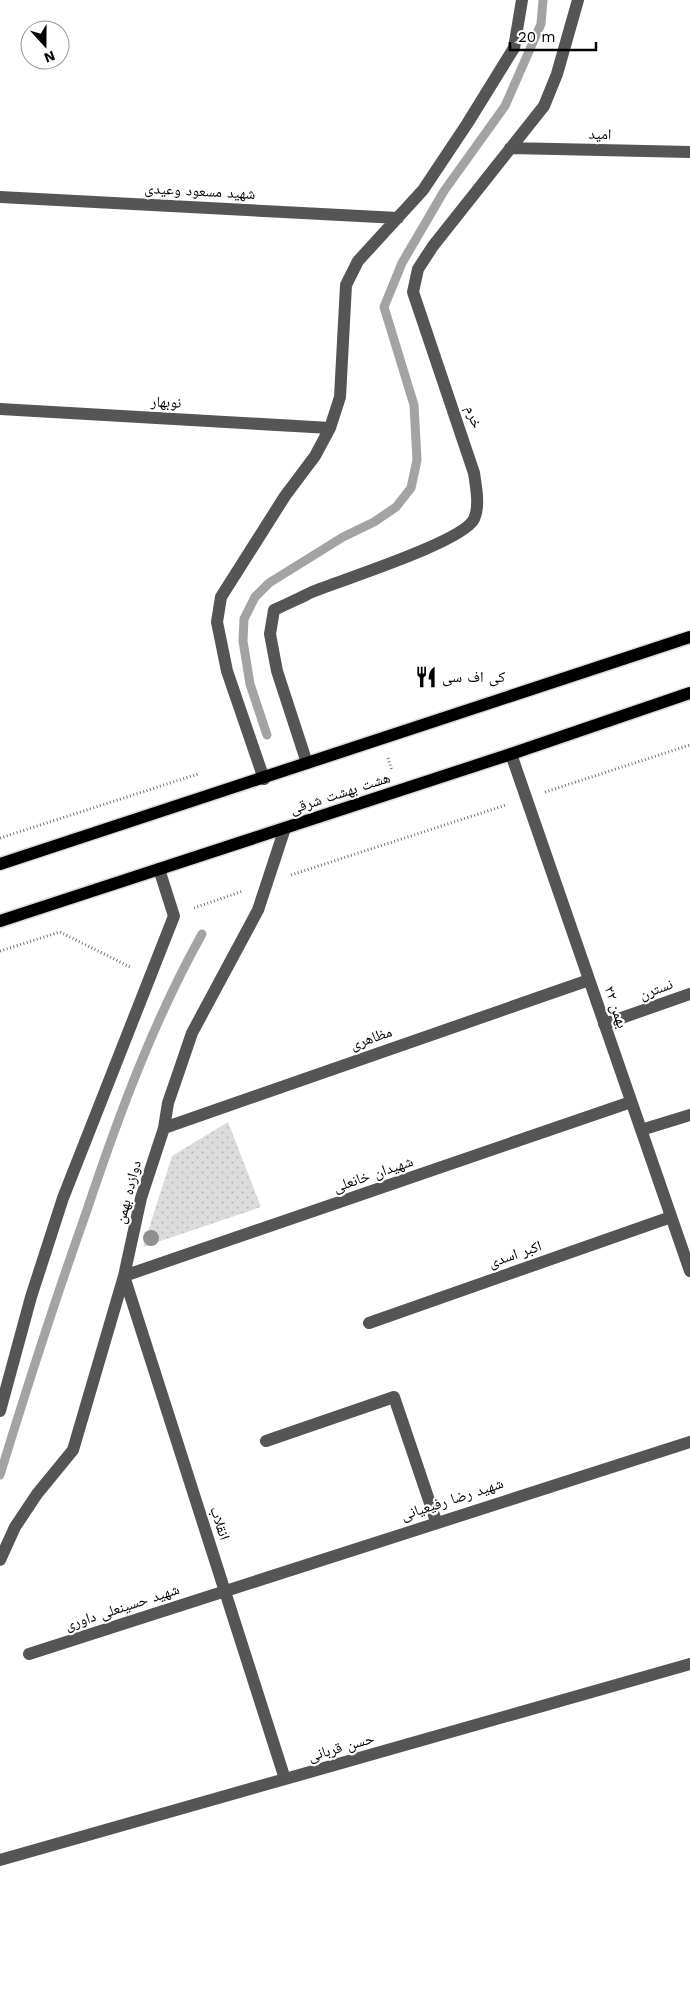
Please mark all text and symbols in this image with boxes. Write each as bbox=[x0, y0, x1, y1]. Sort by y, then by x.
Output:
north arrow bbox=[20, 20, 70, 70]
scale bar bbox=[510, 20, 596, 52]
text: 20 m bbox=[518, 28, 556, 46]
text: N bbox=[42, 48, 57, 66]
street label: امید bbox=[588, 125, 612, 143]
street label: شهید مسعود وعیدی bbox=[144, 179, 256, 204]
street label: نوبهار bbox=[149, 392, 182, 412]
street label: خرم bbox=[461, 403, 486, 432]
restaurant icon: کی اف سی bbox=[413, 664, 439, 690]
place label: کی اف سی bbox=[442, 668, 505, 687]
street label: هشت بهشت شرقی bbox=[287, 768, 393, 819]
street label: نسترن bbox=[637, 975, 676, 1004]
street label: ۲۲ بهمن bbox=[599, 984, 632, 1031]
street label: مظاهری bbox=[348, 1022, 395, 1054]
street label: شهیدان خانعلی bbox=[331, 1152, 416, 1197]
street label: دوازده بهمن bbox=[111, 1158, 146, 1226]
street label: اکبر اسدی bbox=[486, 1237, 544, 1272]
street label: شهید رضا رفیعیانی bbox=[398, 1474, 506, 1525]
street label: انقلاب bbox=[206, 1504, 234, 1542]
street label: شهید حسینعلی داوری bbox=[62, 1580, 182, 1635]
street label: حسن قربانی bbox=[306, 1729, 377, 1766]

